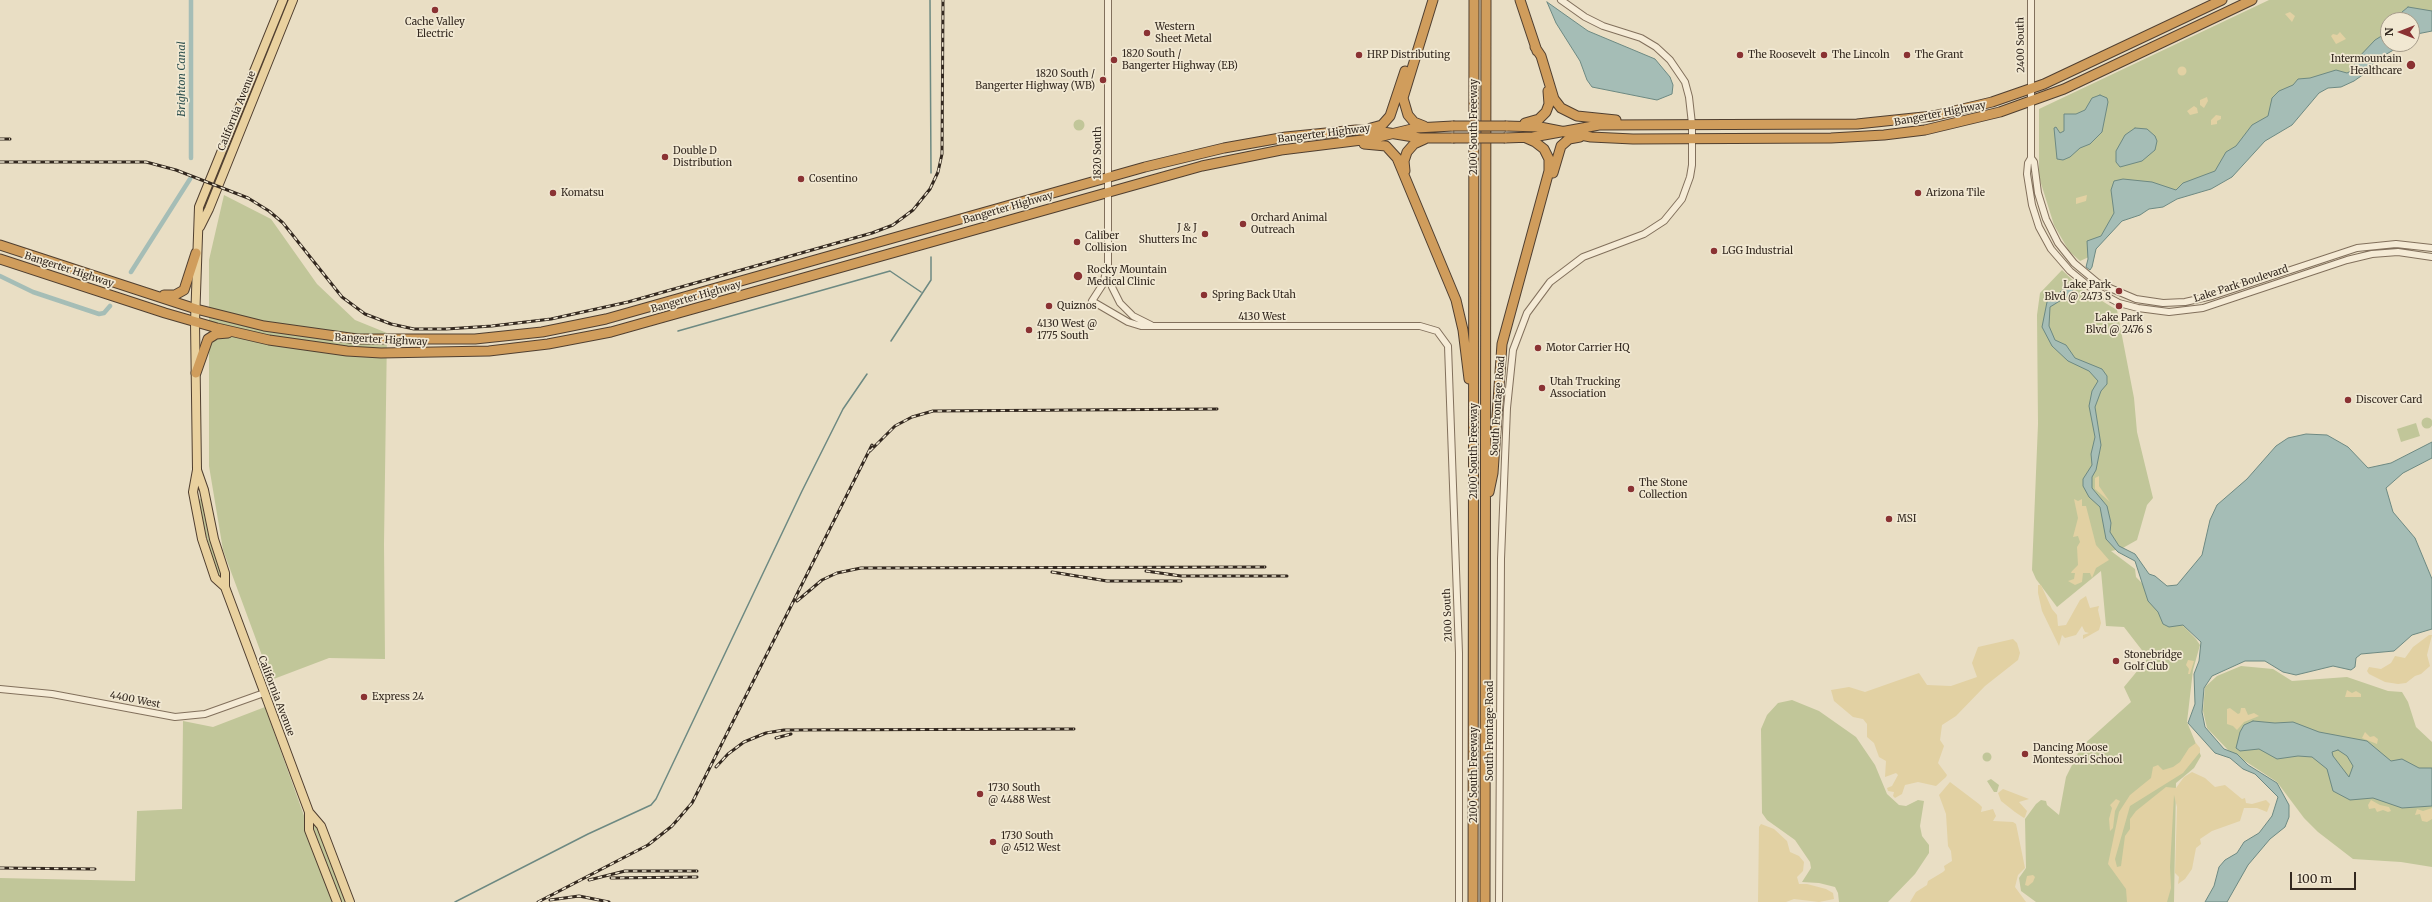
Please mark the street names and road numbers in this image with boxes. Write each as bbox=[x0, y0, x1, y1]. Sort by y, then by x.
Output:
street label: 2400 South bbox=[2015, 17, 2027, 73]
street label: California Avenue bbox=[216, 69, 258, 153]
street label: 2100 South Freeway bbox=[1468, 79, 1480, 175]
street label: Bangerter Highway bbox=[1893, 99, 1987, 129]
street label: Bangerter Highway bbox=[1277, 122, 1371, 146]
street label: 1820 South bbox=[1092, 126, 1104, 180]
street label: Bangerter Highway bbox=[962, 189, 1054, 227]
street label: Bangerter Highway bbox=[23, 250, 115, 290]
street label: Lake Park Boulevard bbox=[2192, 263, 2290, 305]
street label: Bangerter Highway bbox=[650, 278, 742, 316]
street label: 4130 West bbox=[1238, 311, 1286, 323]
street label: Bangerter Highway bbox=[334, 332, 428, 348]
street label: South Frontage Road bbox=[1489, 356, 1507, 456]
street label: 2100 South Freeway bbox=[1468, 403, 1480, 499]
street label: 2100 South bbox=[1441, 588, 1455, 642]
street label: California Avenue bbox=[255, 654, 297, 738]
street label: South Frontage Road bbox=[1484, 681, 1496, 781]
street label: 4400 West bbox=[109, 689, 161, 711]
street label: 2100 South Freeway bbox=[1468, 727, 1480, 823]

